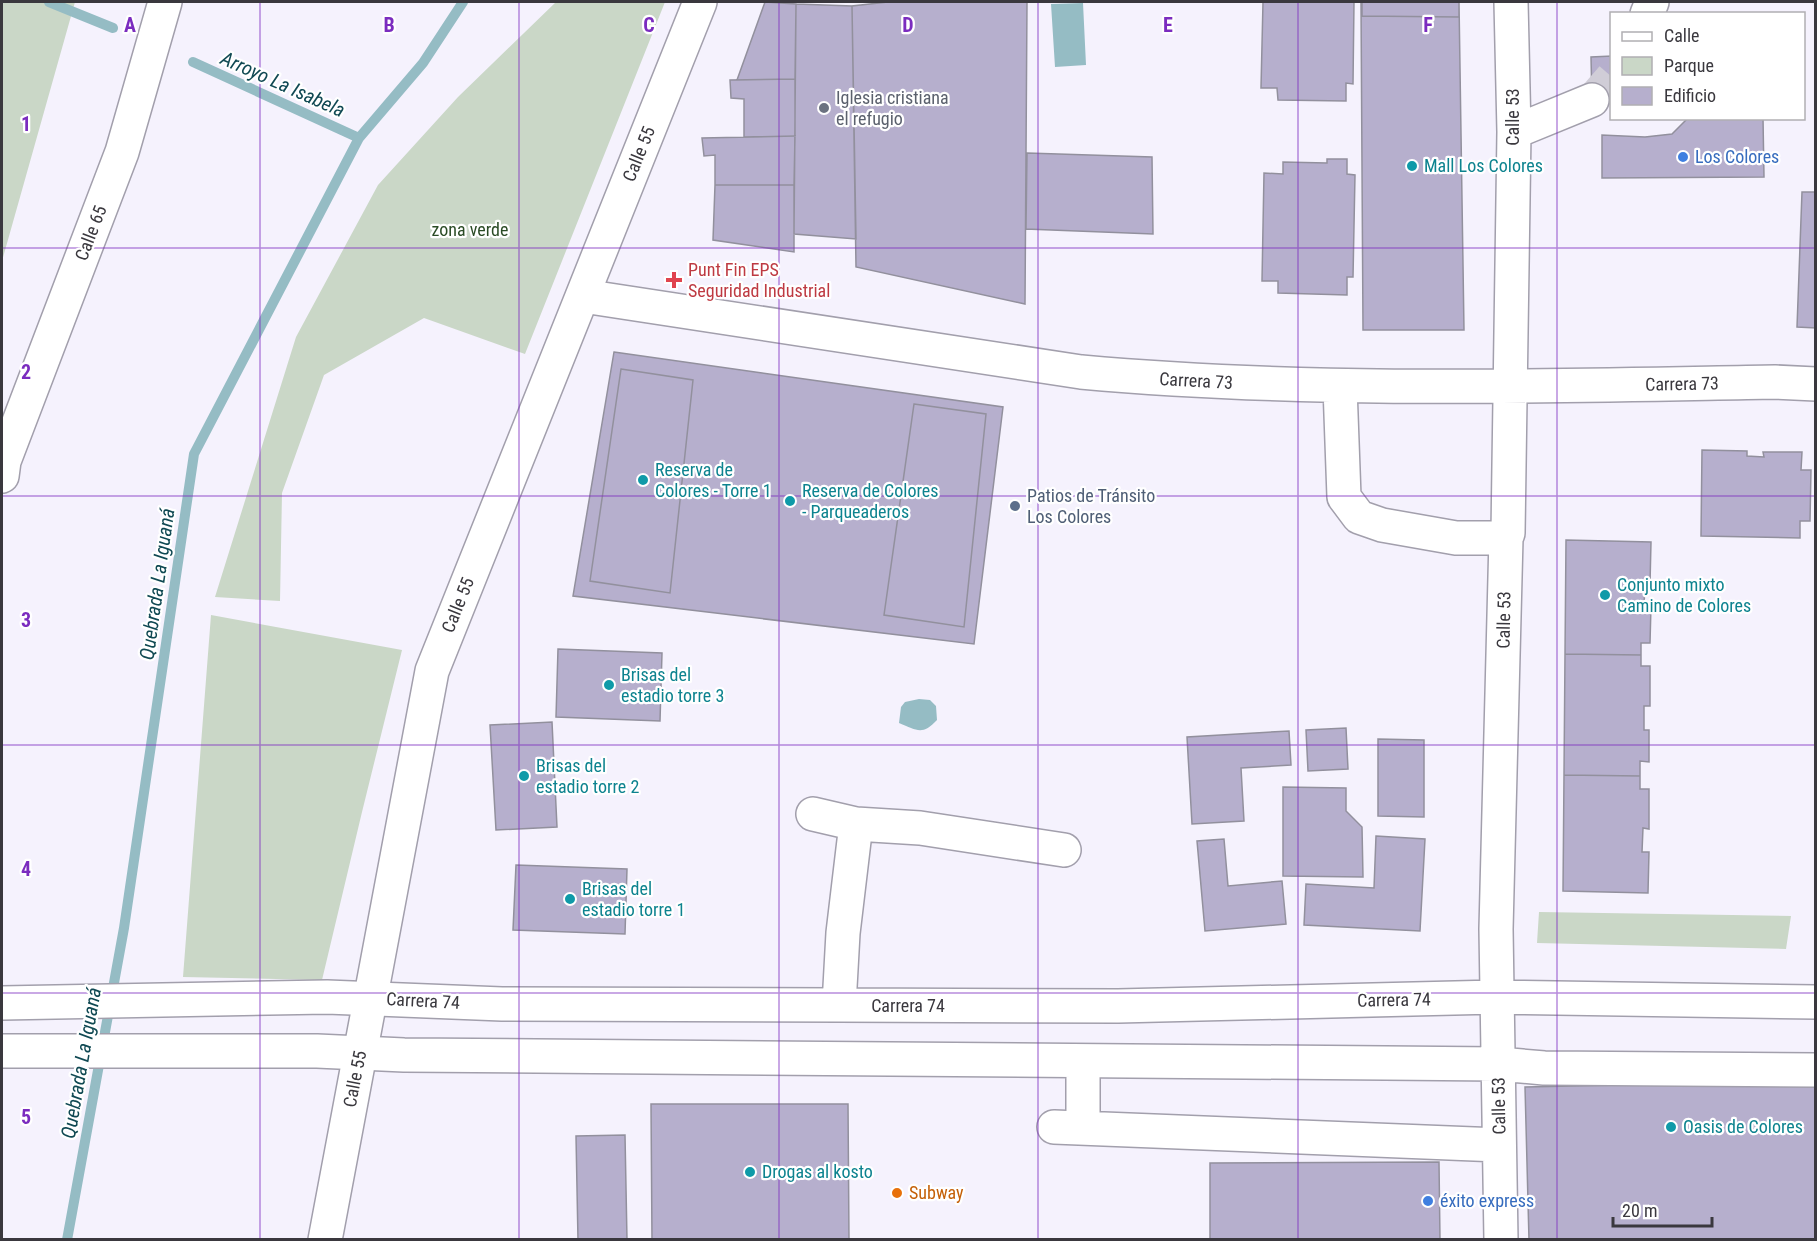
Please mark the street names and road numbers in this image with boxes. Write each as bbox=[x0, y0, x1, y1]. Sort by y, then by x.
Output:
street label: Calle 53 bbox=[1502, 88, 1523, 146]
street label: Calle 55 bbox=[618, 123, 659, 184]
street label: Calle 65 bbox=[70, 202, 111, 263]
street label: Carrera 73 bbox=[1159, 368, 1233, 393]
street label: Carrera 73 bbox=[1645, 372, 1719, 395]
street label: Calle 55 bbox=[437, 574, 478, 635]
street label: Calle 53 bbox=[1493, 591, 1514, 649]
street label: Carrera 74 bbox=[386, 988, 460, 1013]
street label: Carrera 74 bbox=[1357, 988, 1431, 1011]
street label: Carrera 74 bbox=[871, 995, 945, 1016]
street label: Calle 55 bbox=[339, 1049, 370, 1109]
street label: Calle 53 bbox=[1488, 1077, 1509, 1135]

